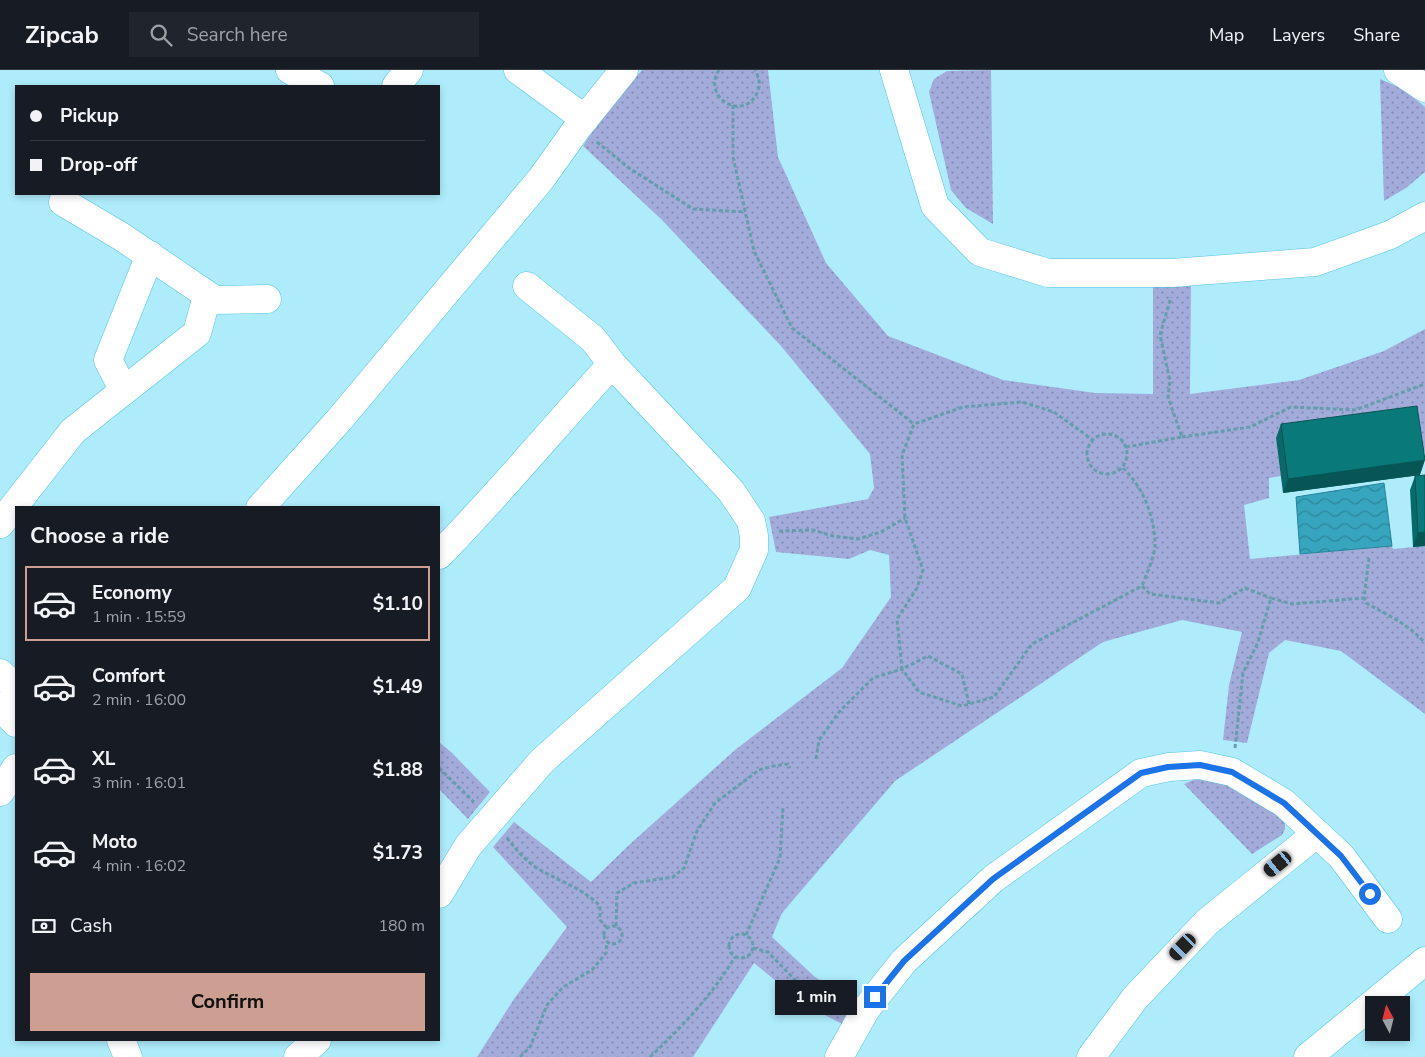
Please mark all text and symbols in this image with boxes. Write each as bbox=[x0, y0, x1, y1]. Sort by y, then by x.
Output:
search box bbox=[129, 12, 479, 57]
text: Zipcab bbox=[25, 19, 99, 51]
icon: search bbox=[147, 21, 175, 49]
text: Search here bbox=[187, 22, 288, 48]
text: Map bbox=[1209, 23, 1244, 47]
text: Layers bbox=[1272, 23, 1325, 47]
text: Share bbox=[1353, 23, 1400, 47]
text: Pickup bbox=[60, 103, 119, 129]
text: Drop-off bbox=[60, 152, 137, 178]
text: Choose a ride bbox=[30, 521, 169, 551]
text: Economy bbox=[92, 580, 172, 606]
icon: car bbox=[32, 581, 77, 626]
text: $1.10 bbox=[373, 591, 423, 617]
text: 1 min · 15:59 bbox=[92, 606, 186, 628]
text: Comfort bbox=[92, 663, 165, 689]
icon: car bbox=[32, 664, 77, 709]
text: $1.49 bbox=[373, 674, 423, 700]
text: 2 min · 16:00 bbox=[92, 689, 186, 711]
text: XL bbox=[92, 746, 115, 772]
icon: car bbox=[32, 747, 77, 792]
text: $1.88 bbox=[373, 757, 423, 783]
text: 3 min · 16:01 bbox=[92, 772, 186, 794]
text: Moto bbox=[92, 829, 138, 855]
icon: car bbox=[32, 830, 77, 875]
text: $1.73 bbox=[373, 840, 423, 866]
car bbox=[1261, 849, 1294, 879]
text: 4 min · 16:02 bbox=[92, 855, 186, 877]
route start bbox=[1359, 883, 1381, 905]
icon: cash bbox=[30, 912, 58, 940]
text: Cash bbox=[70, 913, 112, 939]
text: 180 m bbox=[378, 915, 425, 937]
car bbox=[1167, 931, 1198, 963]
button: Confirm bbox=[30, 973, 425, 1031]
callout: 1 min bbox=[775, 980, 858, 1014]
text: 1 min bbox=[795, 986, 837, 1008]
route end bbox=[864, 986, 886, 1008]
north arrow bbox=[1365, 996, 1410, 1041]
map controls bbox=[1365, 996, 1410, 1041]

